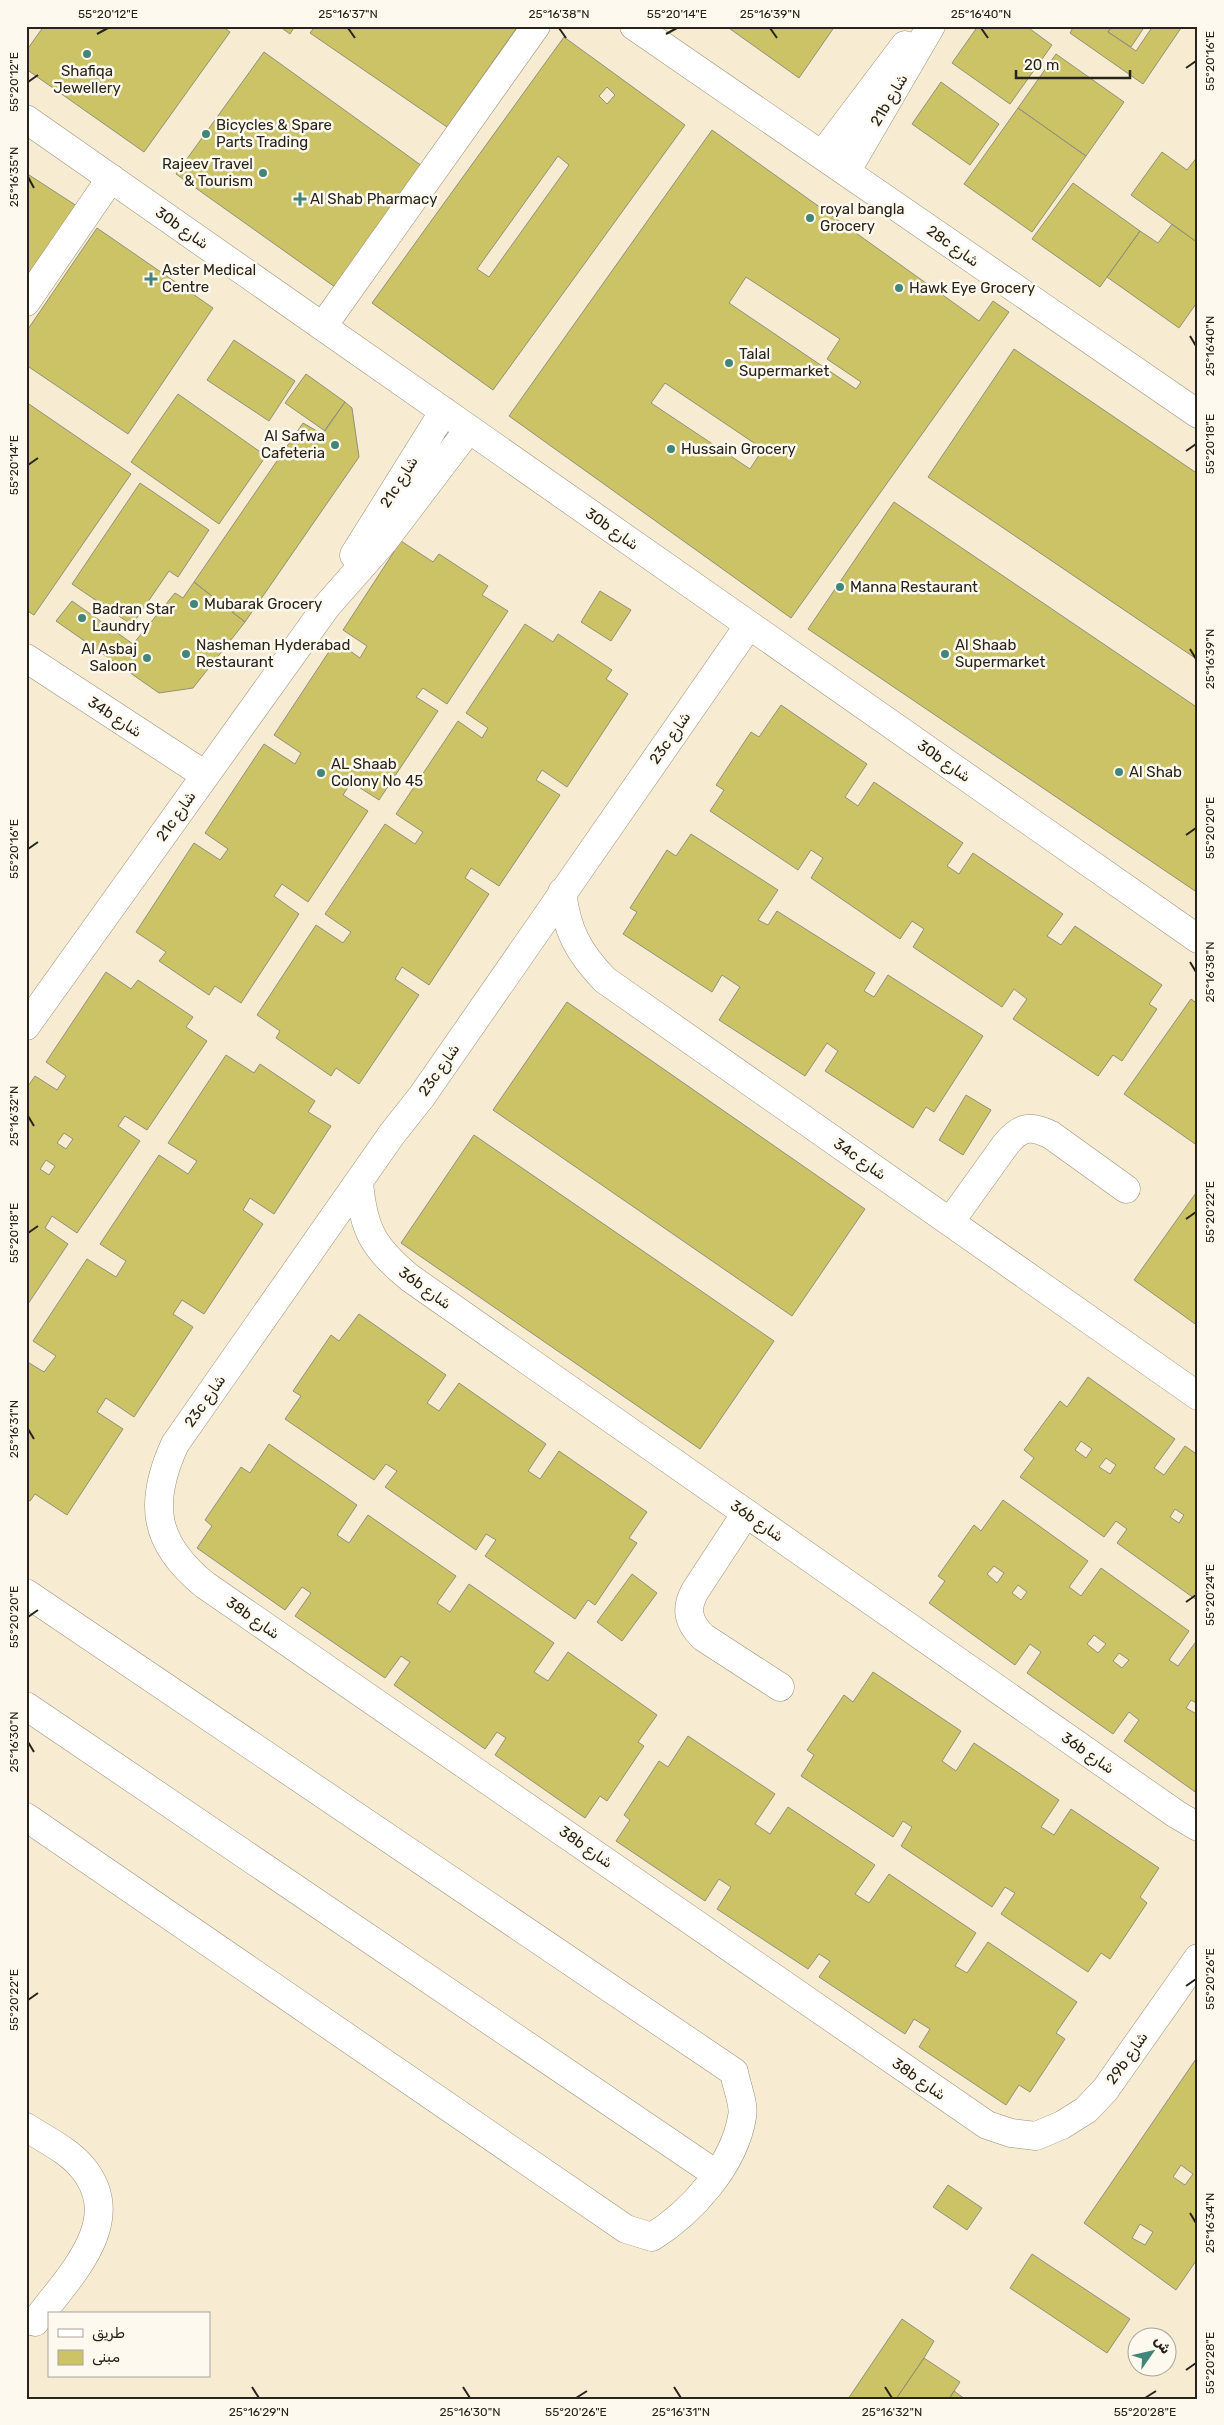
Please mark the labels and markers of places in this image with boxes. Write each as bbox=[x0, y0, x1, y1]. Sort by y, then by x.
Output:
marker: Shafiqa Jewellery bbox=[81, 48, 93, 60]
place label: Shafiqa Jewellery bbox=[53, 62, 121, 97]
place label: Bicycles & Spare Parts Trading bbox=[216, 116, 332, 151]
marker: Bicycles & Spare Parts Trading bbox=[200, 128, 212, 140]
place label: Rajeev Travel & Tourism bbox=[162, 155, 253, 190]
marker: Rajeev Travel & Tourism bbox=[257, 167, 269, 179]
place label: Al Shab Pharmacy bbox=[310, 190, 437, 208]
marker: Al Shab Pharmacy bbox=[294, 193, 306, 205]
place label: royal bangla Grocery bbox=[820, 200, 905, 235]
marker: royal bangla Grocery bbox=[804, 212, 816, 224]
place label: Aster Medical Centre bbox=[162, 261, 256, 296]
marker: Aster Medical Centre bbox=[144, 272, 158, 286]
place label: Hawk Eye Grocery bbox=[909, 279, 1035, 297]
marker: Hawk Eye Grocery bbox=[893, 282, 905, 294]
place label: Talal Supermarket bbox=[739, 345, 829, 380]
marker: Talal Supermarket bbox=[723, 357, 735, 369]
place label: Al Safwa Cafeteria bbox=[261, 427, 325, 462]
marker: Al Safwa Cafeteria bbox=[329, 439, 341, 451]
place label: Hussain Grocery bbox=[681, 440, 796, 458]
marker: Hussain Grocery bbox=[665, 443, 677, 455]
place label: Manna Restaurant bbox=[850, 578, 978, 596]
marker: Manna Restaurant bbox=[834, 581, 846, 593]
place label: Mubarak Grocery bbox=[204, 595, 322, 613]
marker: Mubarak Grocery bbox=[188, 598, 200, 610]
place label: Badran Star Laundry bbox=[92, 600, 175, 635]
marker: Badran Star Laundry bbox=[76, 612, 88, 624]
place label: Nasheman Hyderabad Restaurant bbox=[196, 636, 350, 671]
place label: Al Shaab Supermarket bbox=[955, 636, 1045, 671]
place label: Al Asbaj Saloon bbox=[81, 640, 137, 675]
marker: Nasheman Hyderabad Restaurant bbox=[180, 648, 192, 660]
marker: Al Shaab Supermarket bbox=[939, 648, 951, 660]
marker: Al Asbaj Saloon bbox=[141, 652, 153, 664]
place label: AL Shaab Colony No 45 bbox=[331, 755, 423, 790]
place label: Al Shab bbox=[1129, 763, 1182, 781]
marker: Al Shab bbox=[1113, 766, 1125, 778]
marker: AL Shaab Colony No 45 bbox=[315, 767, 327, 779]

